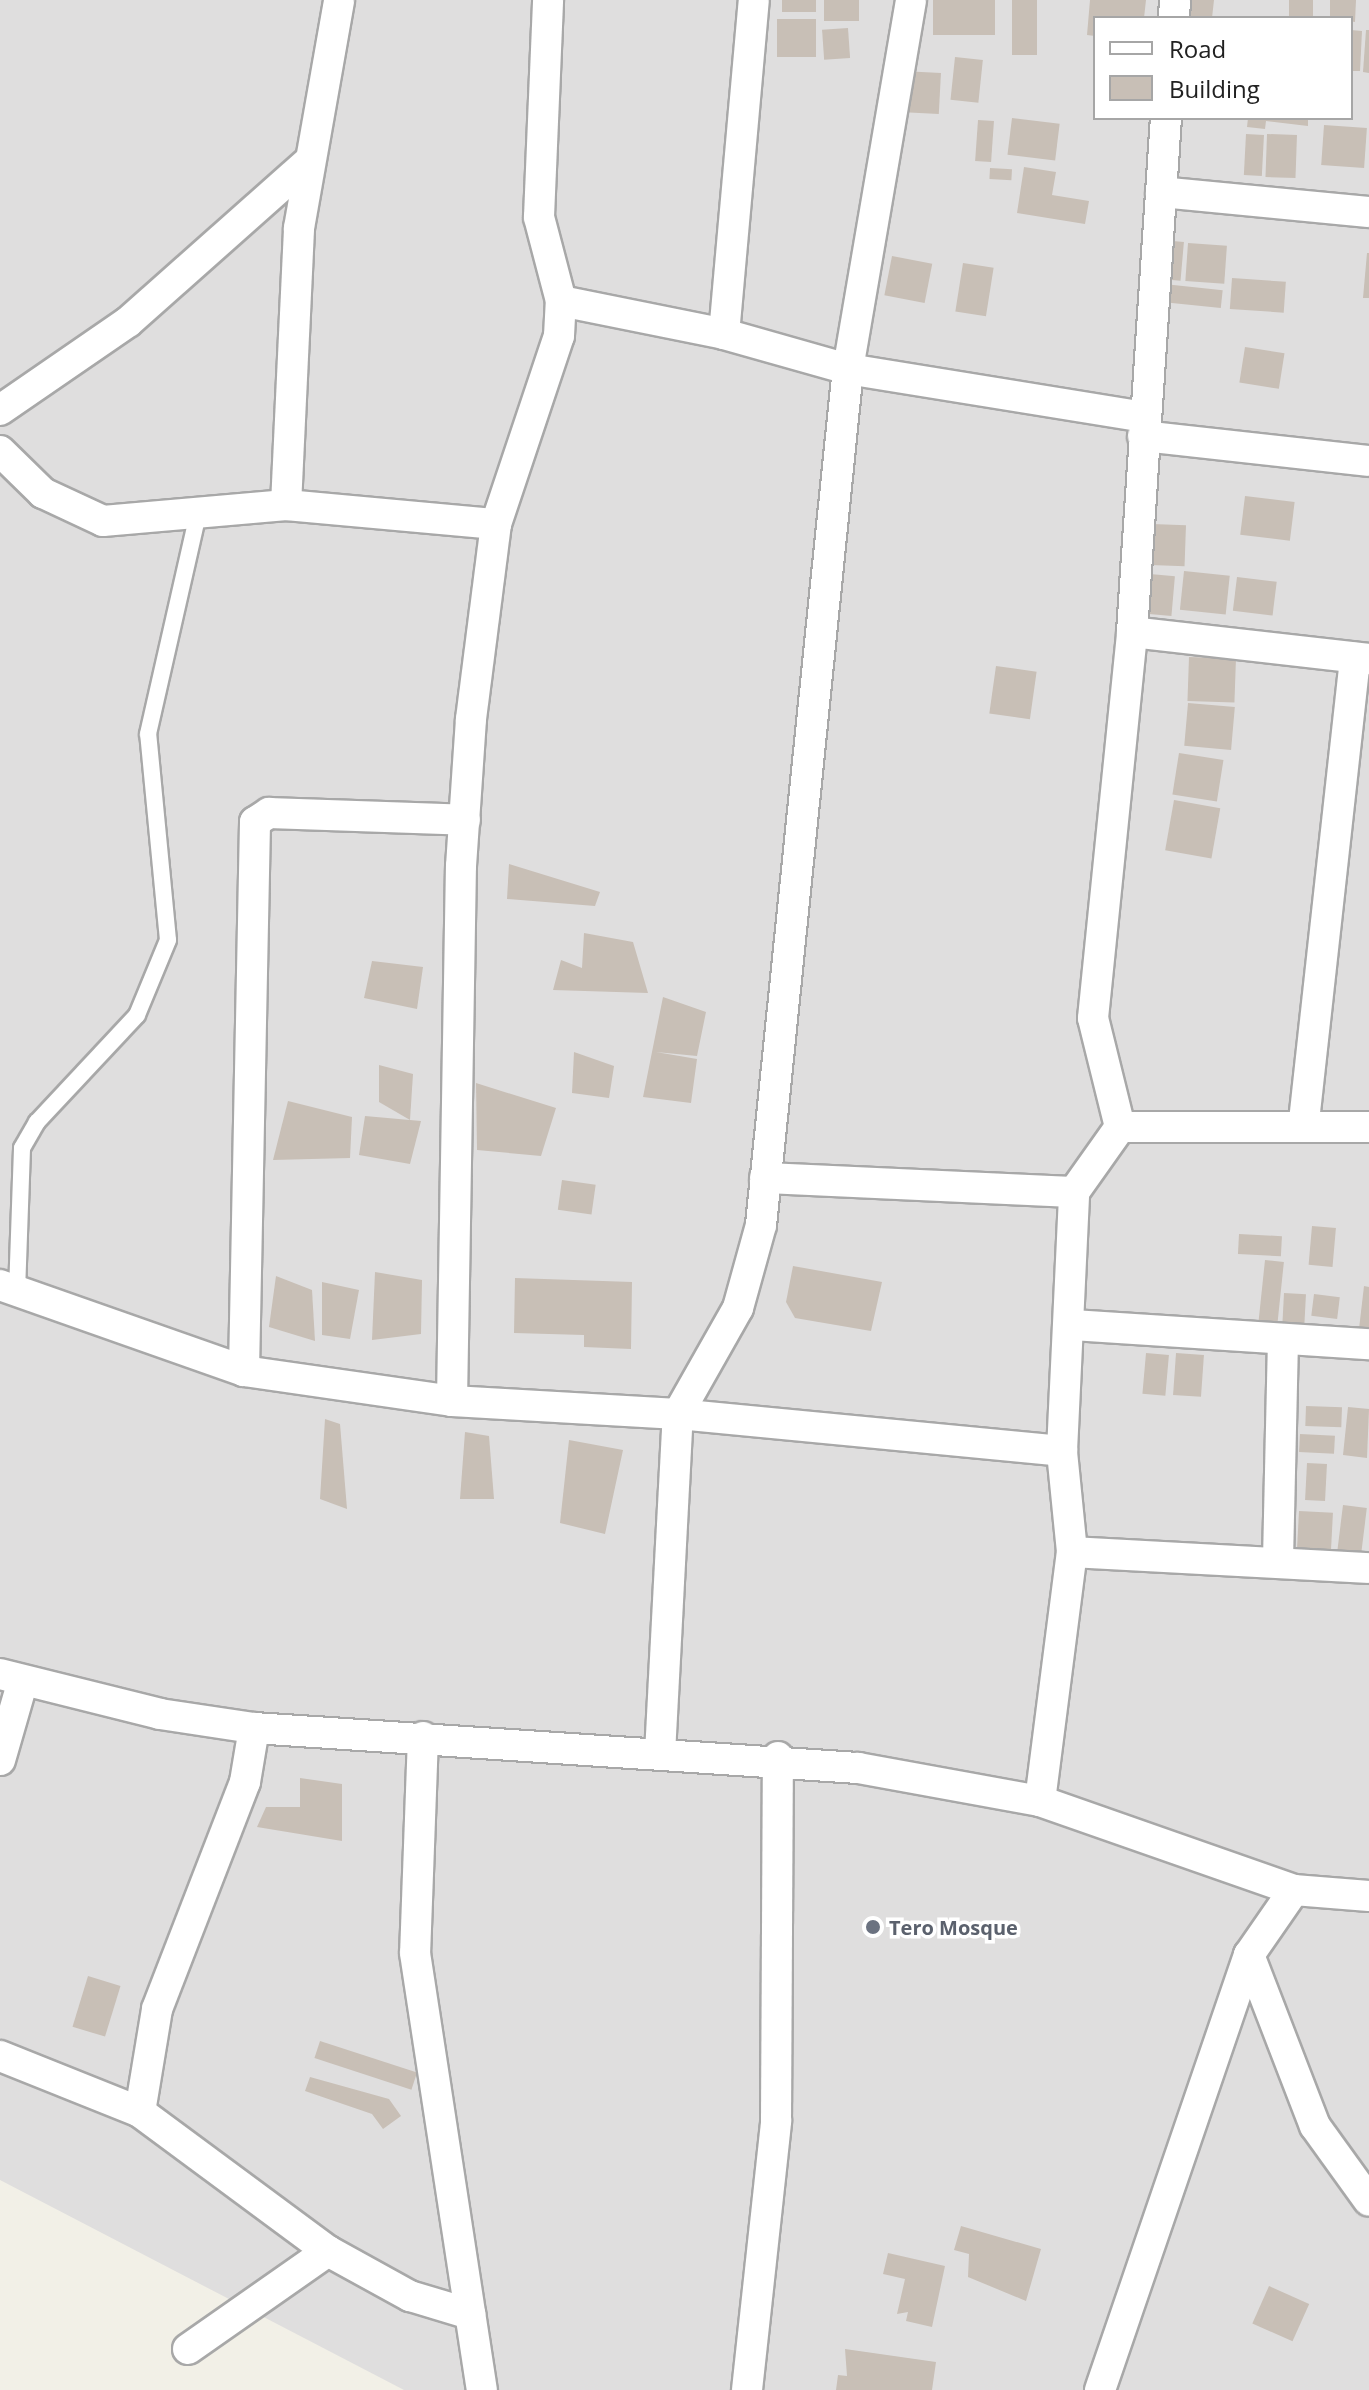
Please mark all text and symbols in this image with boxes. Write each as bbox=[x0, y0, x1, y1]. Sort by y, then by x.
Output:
legend bbox=[1093, 16, 1353, 120]
text: Road bbox=[1169, 32, 1226, 65]
text: Building bbox=[1169, 72, 1260, 105]
place label: Tero Mosque bbox=[889, 1915, 1018, 1939]
marker: Tero Mosque bbox=[864, 1918, 882, 1936]

